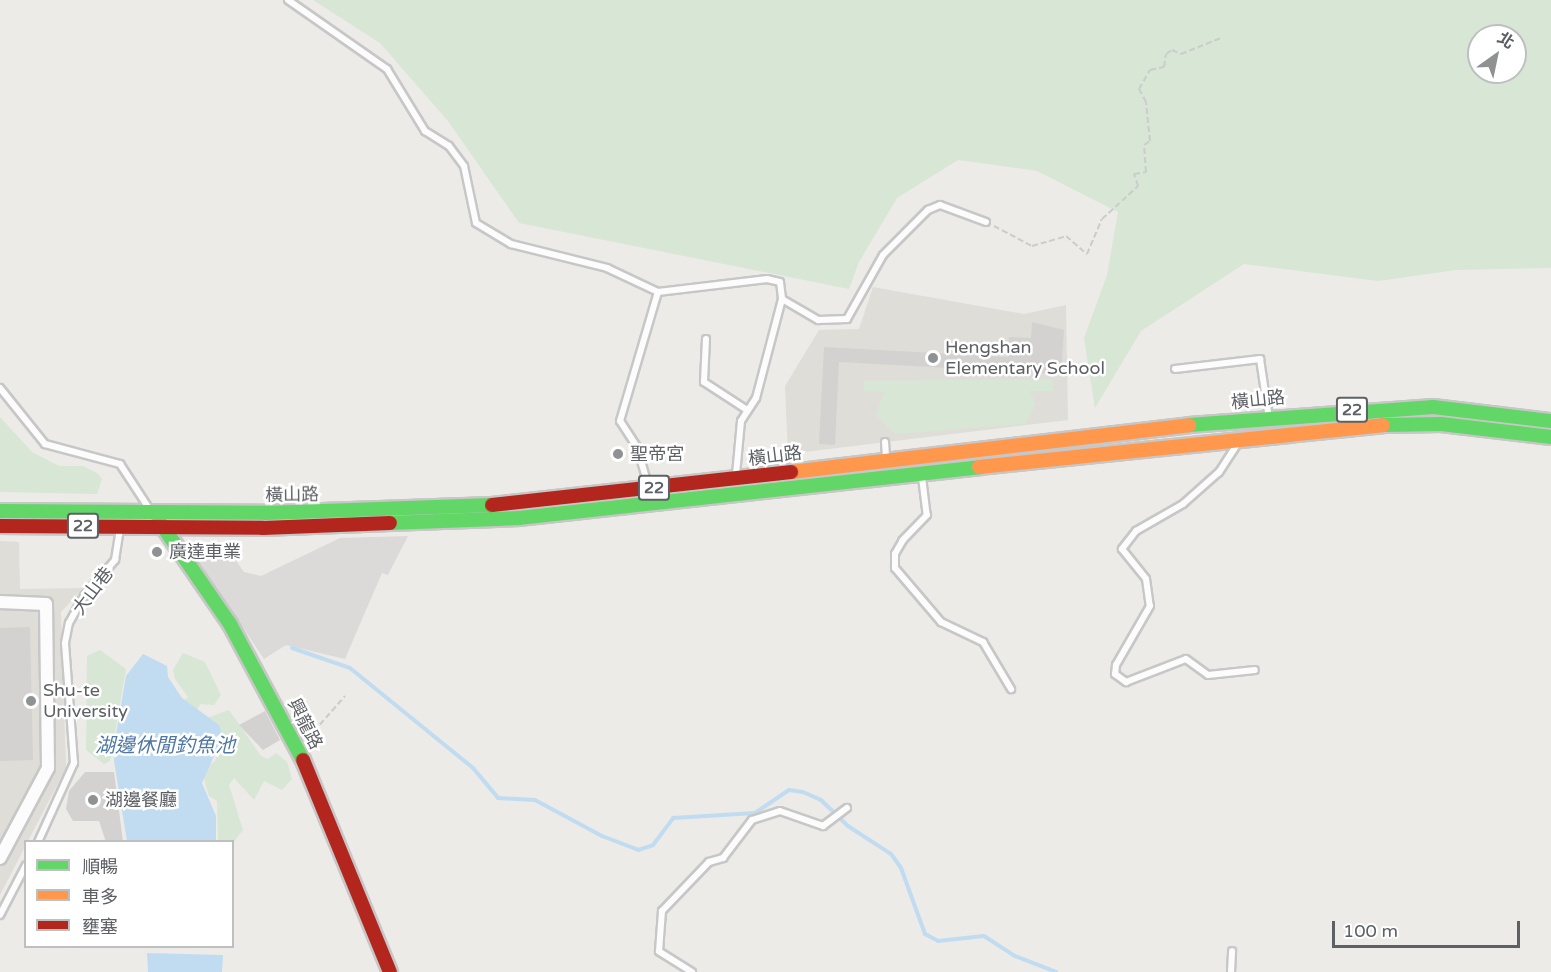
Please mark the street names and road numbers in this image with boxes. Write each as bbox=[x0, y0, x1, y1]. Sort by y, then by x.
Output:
street label: 橫山路 bbox=[1230, 386, 1286, 414]
road number: 22 bbox=[1336, 397, 1368, 423]
street label: 橫山路 bbox=[747, 442, 803, 470]
road number: 22 bbox=[638, 475, 670, 501]
street label: 橫山路 bbox=[265, 484, 319, 506]
road number: 22 bbox=[66, 513, 100, 539]
street label: 大山巷 bbox=[68, 563, 118, 619]
street label: 興龍路 bbox=[283, 695, 327, 753]

